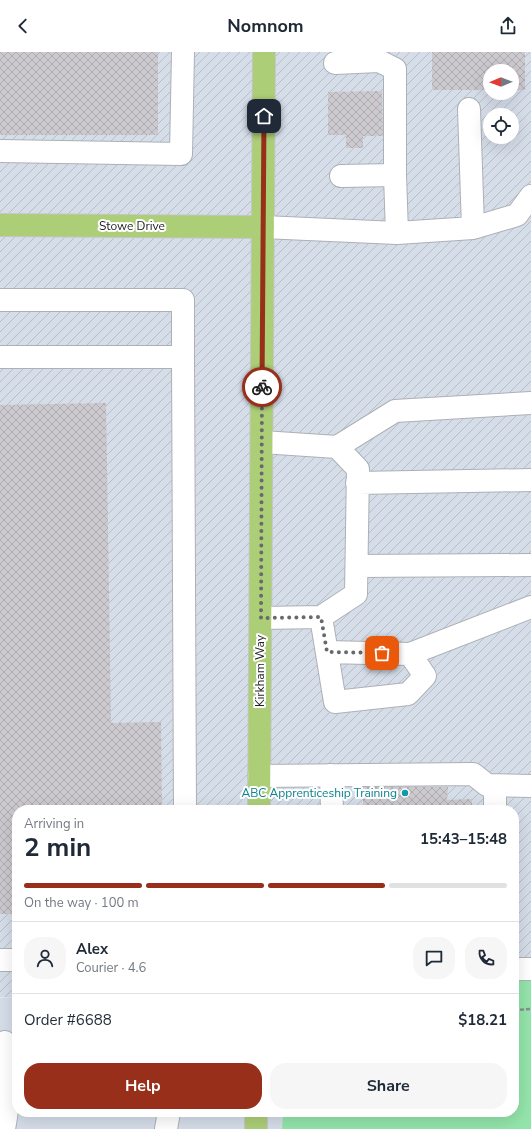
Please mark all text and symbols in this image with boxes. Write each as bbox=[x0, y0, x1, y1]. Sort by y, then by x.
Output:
text: Nomnom bbox=[227, 14, 304, 38]
icon: back bbox=[12, 15, 34, 37]
icon: share bbox=[497, 15, 519, 37]
north arrow bbox=[483, 64, 519, 100]
map controls bbox=[483, 64, 519, 144]
pin bbox=[247, 99, 281, 133]
icon: home bbox=[253, 105, 275, 127]
button: locate bbox=[483, 108, 519, 144]
street label: Stowe Drive bbox=[99, 218, 165, 234]
courier bbox=[242, 367, 282, 407]
icon: bike bbox=[251, 376, 273, 398]
street label: Kirkham Way bbox=[252, 634, 268, 707]
pin bbox=[365, 636, 399, 670]
icon: bag bbox=[371, 642, 393, 664]
place label: ABC Apprenticeship Training bbox=[241, 785, 397, 801]
marker: ABC Apprenticeship Training bbox=[400, 788, 410, 798]
text: Arriving in bbox=[24, 815, 84, 833]
text: 15:43–15:48 bbox=[420, 829, 507, 849]
text: 2 min bbox=[24, 830, 91, 865]
text: On the way · 100 m bbox=[24, 894, 139, 912]
button: person bbox=[24, 937, 66, 979]
button: chat bbox=[413, 937, 455, 979]
button: phone bbox=[465, 937, 507, 979]
text: Alex bbox=[76, 939, 108, 959]
text: Courier · 4.6 bbox=[76, 959, 146, 977]
text: Order #6688 bbox=[24, 1010, 112, 1030]
text: $18.21 bbox=[458, 1010, 507, 1030]
button: Help bbox=[24, 1063, 262, 1109]
button: Share bbox=[270, 1063, 507, 1109]

